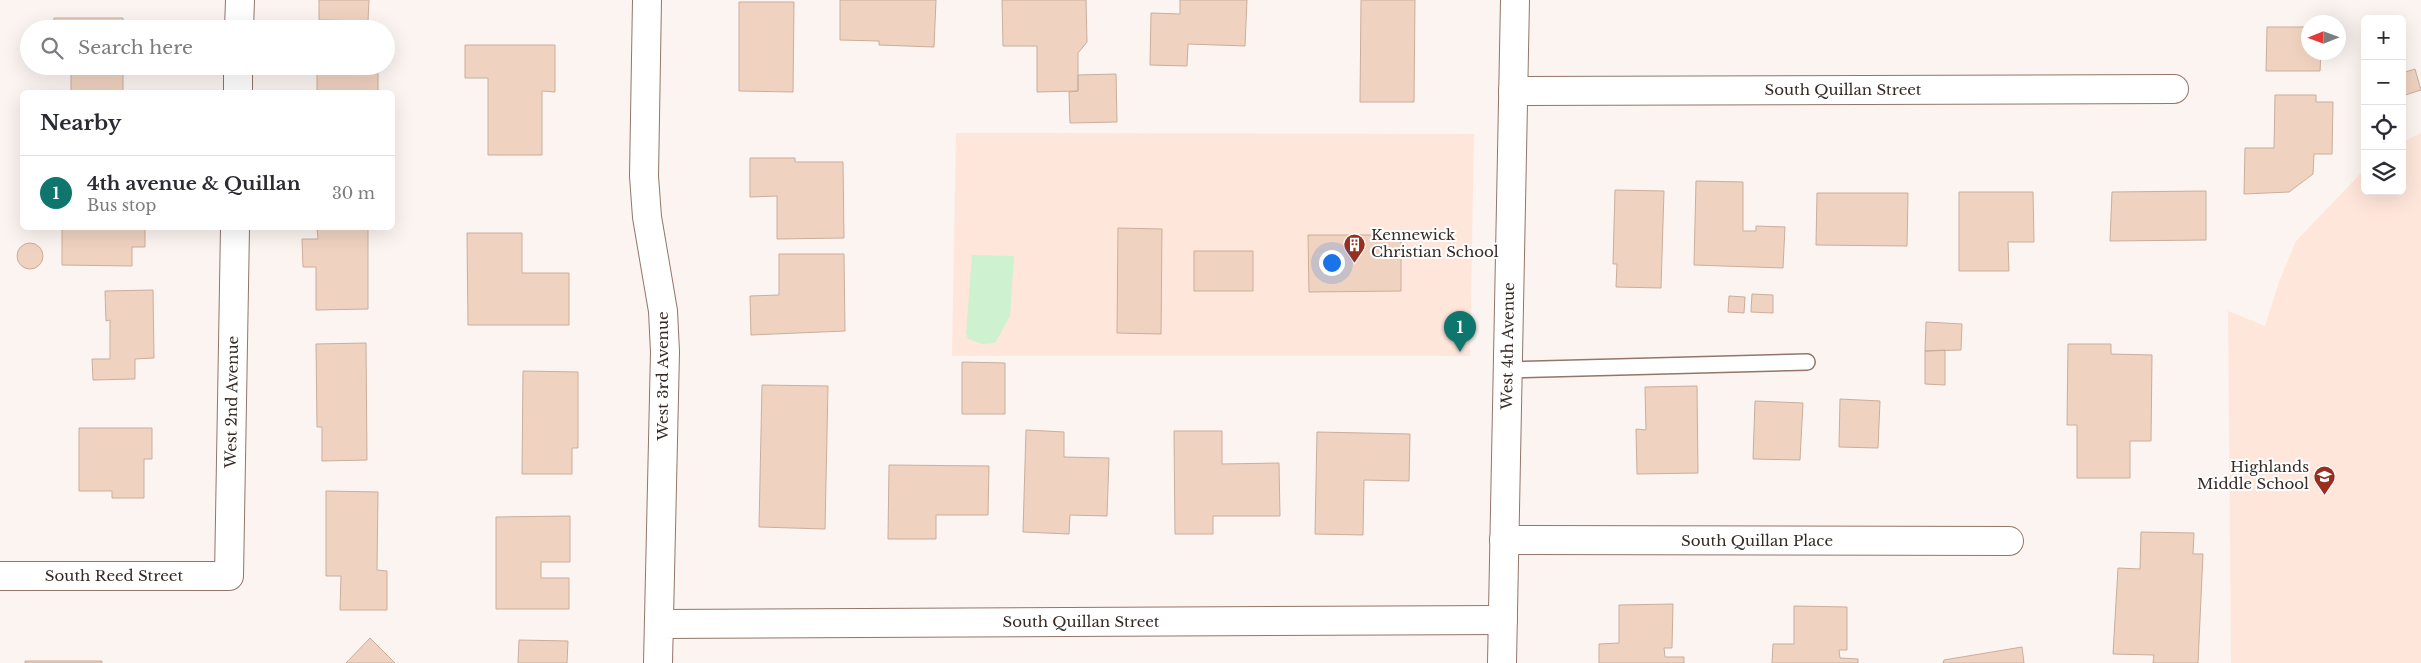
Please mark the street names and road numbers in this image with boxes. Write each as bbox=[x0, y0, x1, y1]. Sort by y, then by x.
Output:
street label: South Quillan Street bbox=[1764, 80, 1922, 99]
street label: West 4th Avenue bbox=[1497, 282, 1518, 411]
street label: West 3rd Avenue bbox=[653, 311, 672, 442]
street label: West 2nd Avenue bbox=[221, 336, 242, 469]
street label: South Quillan Place bbox=[1681, 531, 1833, 550]
street label: South Reed Street bbox=[45, 566, 183, 585]
street label: South Quillan Street bbox=[1002, 612, 1160, 631]

